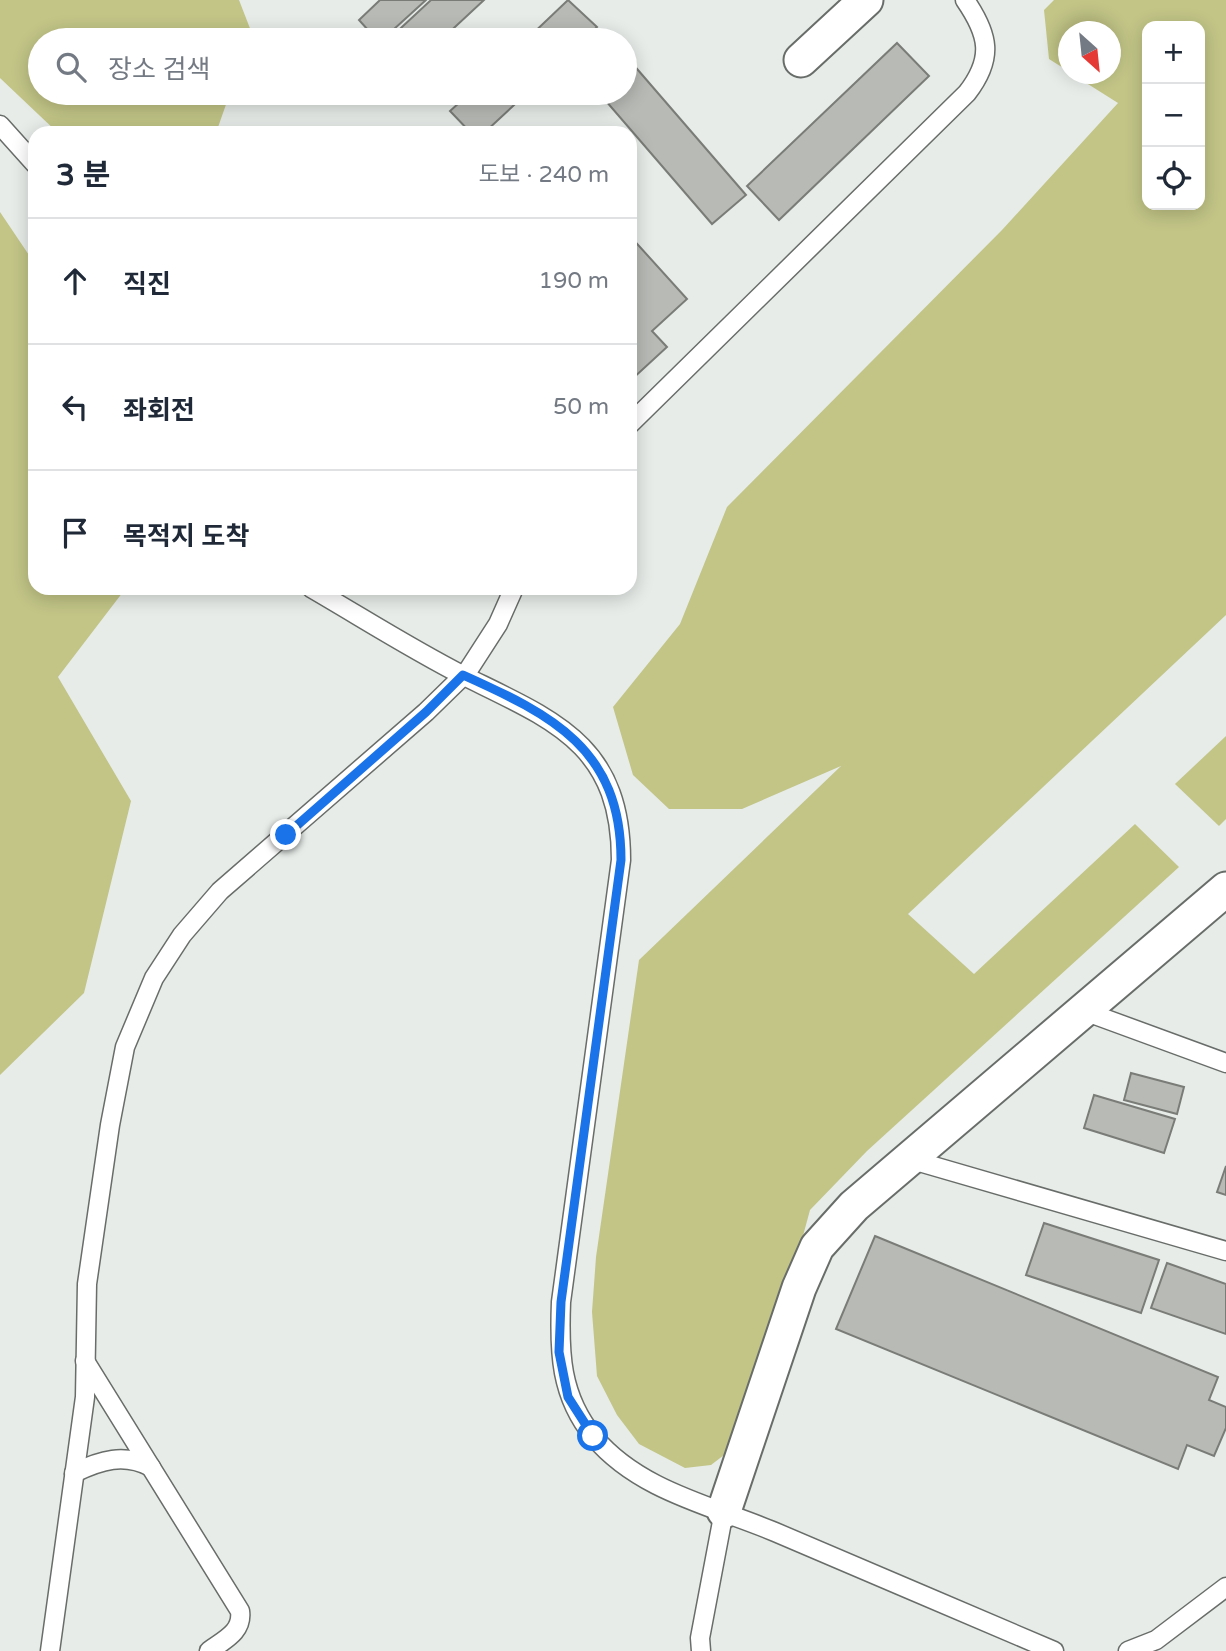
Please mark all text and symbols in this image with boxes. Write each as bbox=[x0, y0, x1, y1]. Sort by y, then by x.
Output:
north arrow bbox=[1058, 21, 1121, 84]
map controls bbox=[1142, 21, 1205, 210]
button: + bbox=[1142, 21, 1205, 84]
search box bbox=[28, 28, 637, 105]
icon: search bbox=[52, 48, 90, 86]
text: 장소 검색 bbox=[108, 54, 210, 85]
button: − bbox=[1142, 84, 1205, 147]
button: locate bbox=[1142, 147, 1205, 210]
text: 3 분 bbox=[56, 157, 110, 194]
text: 도보 · 240 m bbox=[478, 161, 609, 189]
icon: ahead bbox=[56, 262, 94, 300]
text: 190 m bbox=[539, 267, 609, 295]
text: 직진 bbox=[123, 269, 171, 300]
icon: left bbox=[56, 388, 94, 426]
text: 50 m bbox=[553, 393, 609, 421]
text: 좌회전 bbox=[123, 395, 195, 426]
icon: arrive bbox=[56, 514, 94, 552]
text: 목적지 도착 bbox=[123, 521, 249, 552]
route end bbox=[270, 819, 301, 850]
route start bbox=[577, 1420, 608, 1451]

